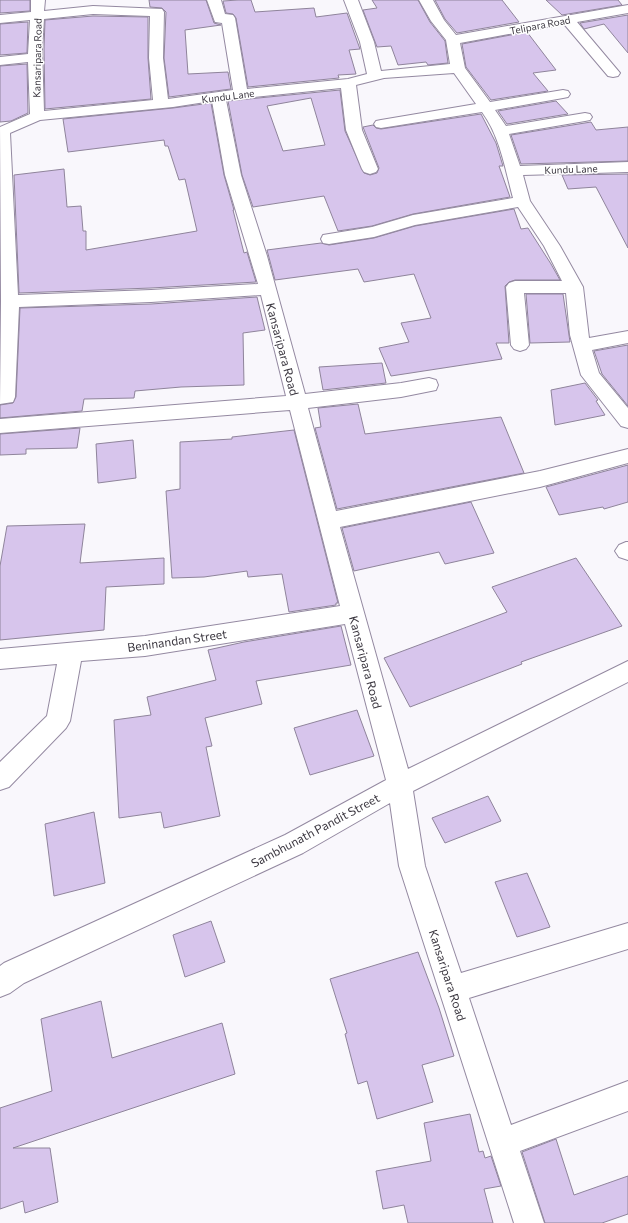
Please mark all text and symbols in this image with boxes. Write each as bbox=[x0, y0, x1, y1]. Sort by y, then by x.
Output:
street label: Telipara Road bbox=[509, 13, 572, 37]
street label: Kansaripara Road bbox=[30, 18, 44, 98]
street label: Kundu Lane bbox=[201, 87, 255, 105]
street label: Kundu Lane bbox=[544, 162, 598, 176]
street label: Kansaripara Road bbox=[264, 301, 302, 397]
street label: Kansaripara Road bbox=[347, 614, 385, 710]
street label: Beninandan Street bbox=[126, 626, 228, 654]
street label: Sambhunath Pandit Street bbox=[248, 790, 382, 870]
street label: Kansaripara Road bbox=[427, 927, 469, 1023]

